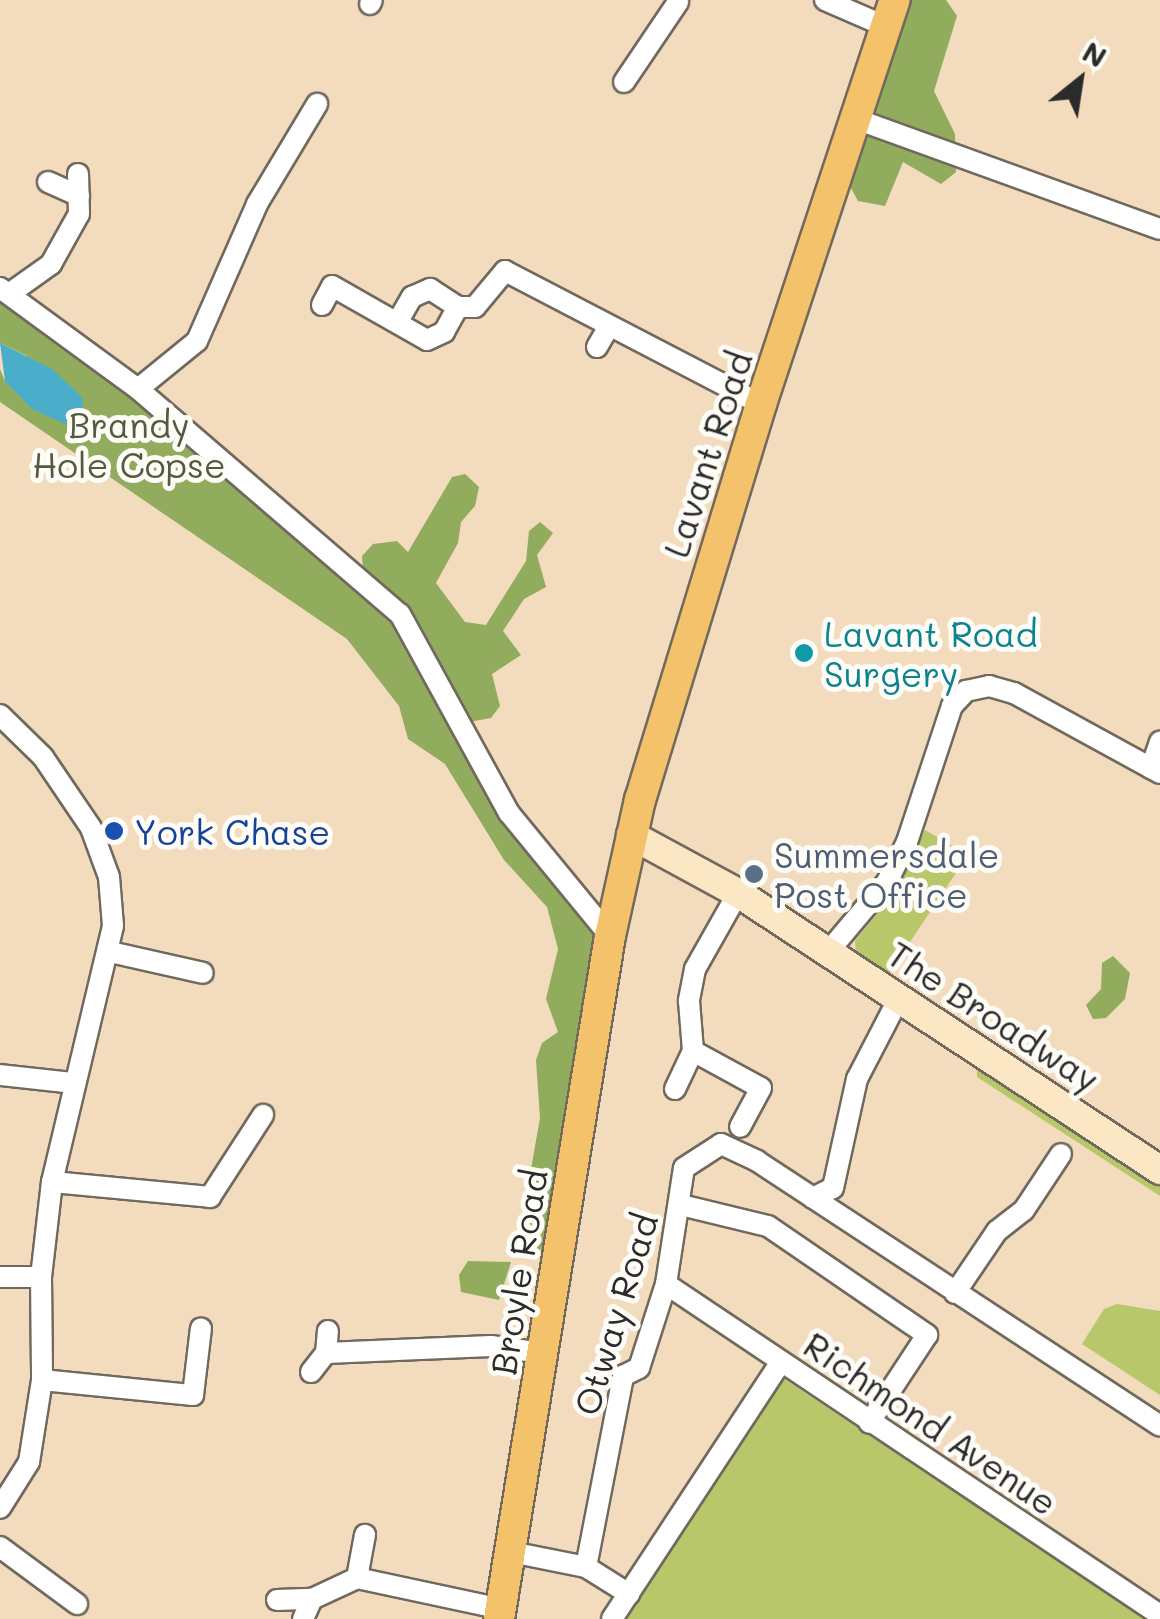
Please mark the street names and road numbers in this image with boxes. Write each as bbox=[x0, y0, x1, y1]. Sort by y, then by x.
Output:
street label: Lavant Road bbox=[654, 346, 760, 562]
street label: The Broadway bbox=[881, 932, 1107, 1100]
street label: Broyle Road bbox=[481, 1166, 555, 1378]
street label: Otway Road bbox=[564, 1208, 666, 1420]
street label: Richmond Avenue bbox=[797, 1323, 1065, 1523]

